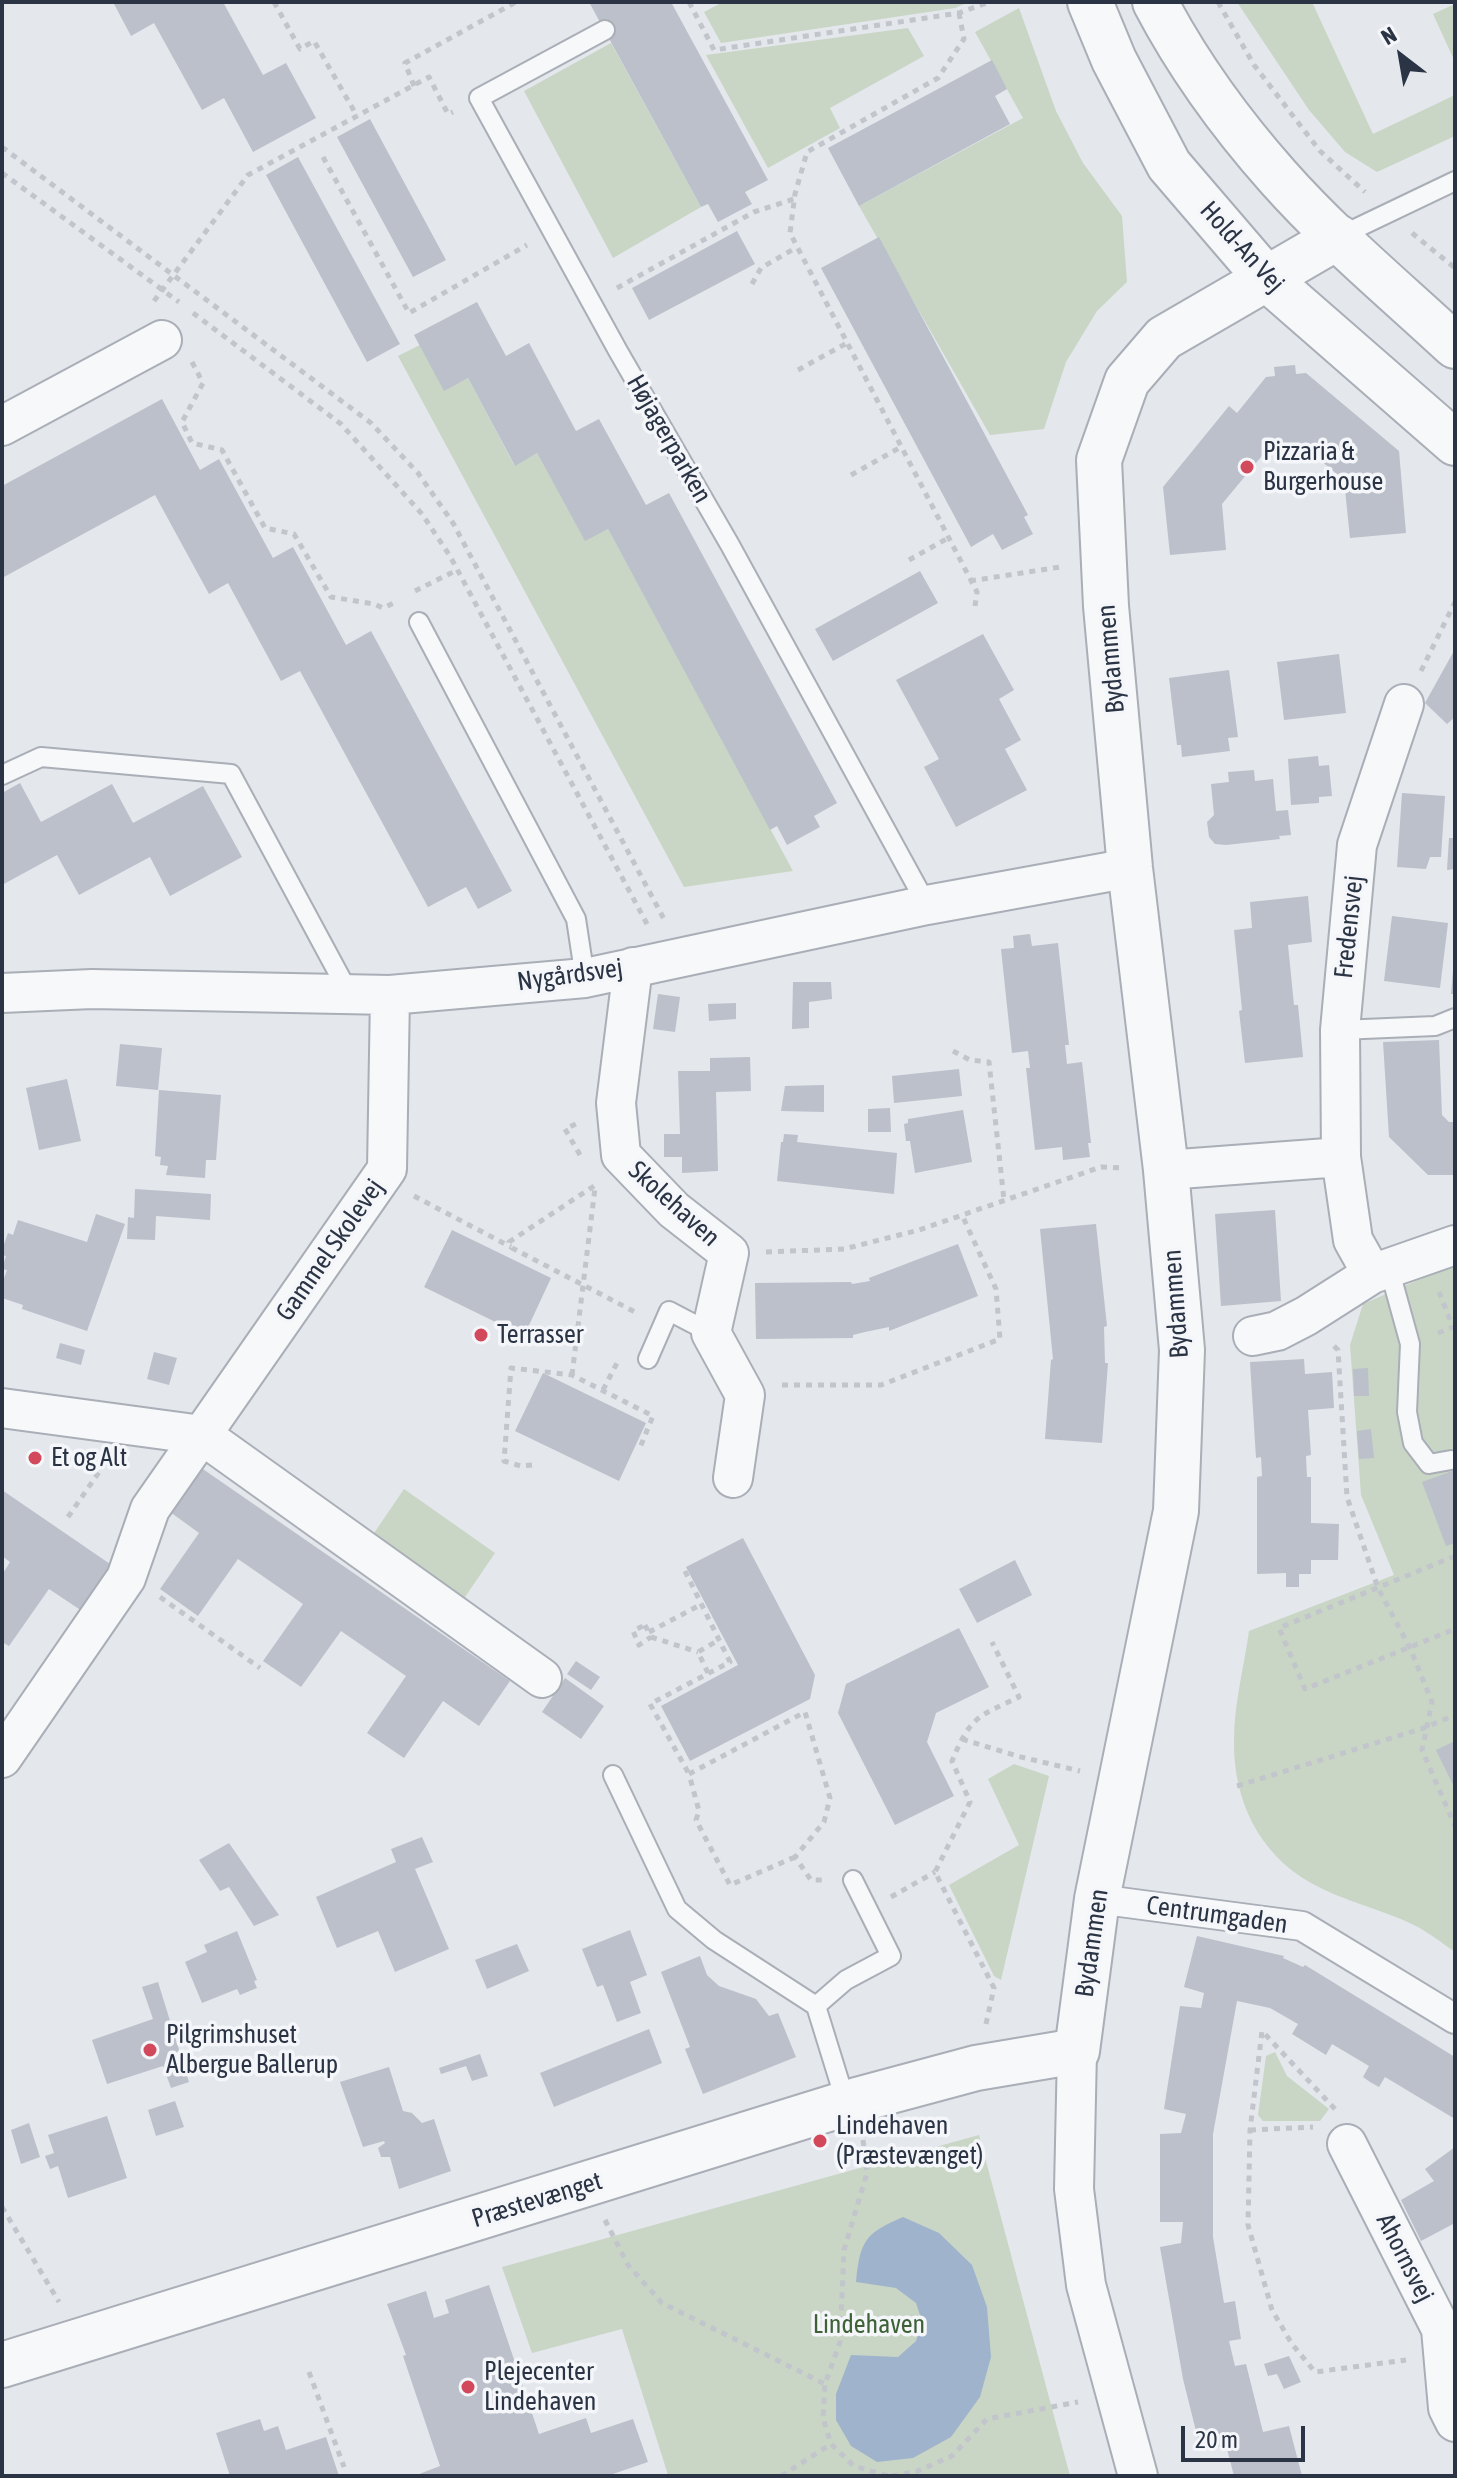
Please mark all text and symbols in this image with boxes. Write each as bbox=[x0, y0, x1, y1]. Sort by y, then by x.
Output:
north arrow bbox=[1361, 16, 1441, 96]
text: N bbox=[1376, 21, 1401, 50]
street label: Hold-An Vej bbox=[1193, 195, 1291, 299]
street label: Højagerparken bbox=[620, 369, 718, 509]
place label: Pizzaria & Burgerhouse bbox=[1263, 436, 1383, 498]
marker: Pizzaria & Burgerhouse bbox=[1238, 458, 1256, 476]
street label: Bydammen bbox=[1091, 603, 1131, 715]
street label: Fredensvej bbox=[1328, 874, 1370, 980]
street label: Nygårdsvej bbox=[515, 952, 625, 998]
street label: Skolehaven bbox=[622, 1155, 726, 1253]
street label: Gammel Skolevej bbox=[270, 1173, 390, 1327]
street label: Bydammen bbox=[1157, 1249, 1195, 1359]
place label: Terrasser bbox=[497, 1319, 583, 1351]
marker: Terrasser bbox=[472, 1326, 490, 1344]
place label: Et og Alt bbox=[51, 1442, 127, 1474]
marker: Et og Alt bbox=[26, 1449, 44, 1467]
street label: Bydammen bbox=[1069, 1887, 1115, 1999]
street label: Centrumgaden bbox=[1145, 1890, 1289, 1940]
place label: Pilgrimshuset Albergue Ballerup bbox=[166, 2019, 338, 2080]
marker: Pilgrimshuset Albergue Ballerup bbox=[141, 2041, 159, 2059]
place label: Lindehaven (Præstevænget) bbox=[836, 2110, 983, 2172]
marker: Lindehaven (Præstevænget) bbox=[811, 2132, 829, 2150]
street label: Præstevænget bbox=[468, 2165, 606, 2235]
street label: Ahornsvej bbox=[1369, 2208, 1441, 2308]
park label: Lindehaven bbox=[813, 2309, 925, 2341]
place label: Plejecenter Lindehaven bbox=[484, 2356, 596, 2418]
marker: Plejecenter Lindehaven bbox=[459, 2378, 477, 2396]
scale bar bbox=[1185, 2410, 1309, 2460]
text: 20 m bbox=[1195, 2426, 1238, 2453]

